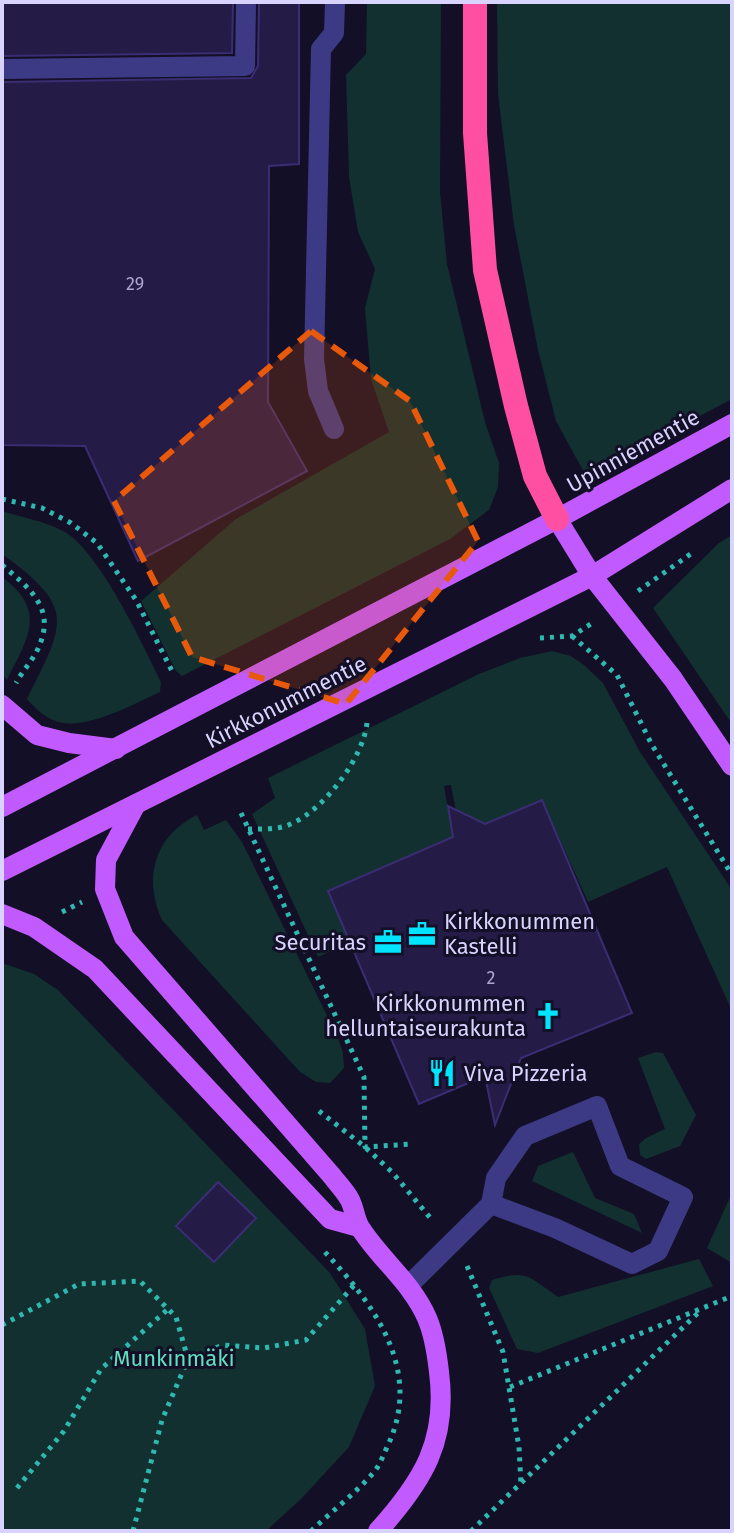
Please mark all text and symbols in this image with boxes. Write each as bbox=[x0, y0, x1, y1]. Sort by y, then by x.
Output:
house number: 29 bbox=[126, 273, 144, 295]
street label: Upinniementie bbox=[562, 403, 704, 499]
street label: Kirkkonummentie bbox=[201, 650, 371, 754]
place label: Kirkkonummen Kastelli bbox=[444, 908, 595, 960]
office icon: Kirkkonummen Kastelli bbox=[407, 919, 437, 949]
office icon: Securitas bbox=[373, 927, 403, 957]
place label: Securitas bbox=[274, 929, 366, 956]
house number: 2 bbox=[487, 967, 496, 989]
place label: Kirkkonummen helluntaiseurakunta bbox=[325, 990, 526, 1042]
church icon: Kirkkonummen helluntaiseurakunta bbox=[533, 1001, 563, 1031]
restaurant icon: Viva Pizzeria bbox=[427, 1058, 457, 1088]
place label: Viva Pizzeria bbox=[464, 1060, 587, 1087]
park label: Munkinmäki bbox=[113, 1345, 235, 1372]

